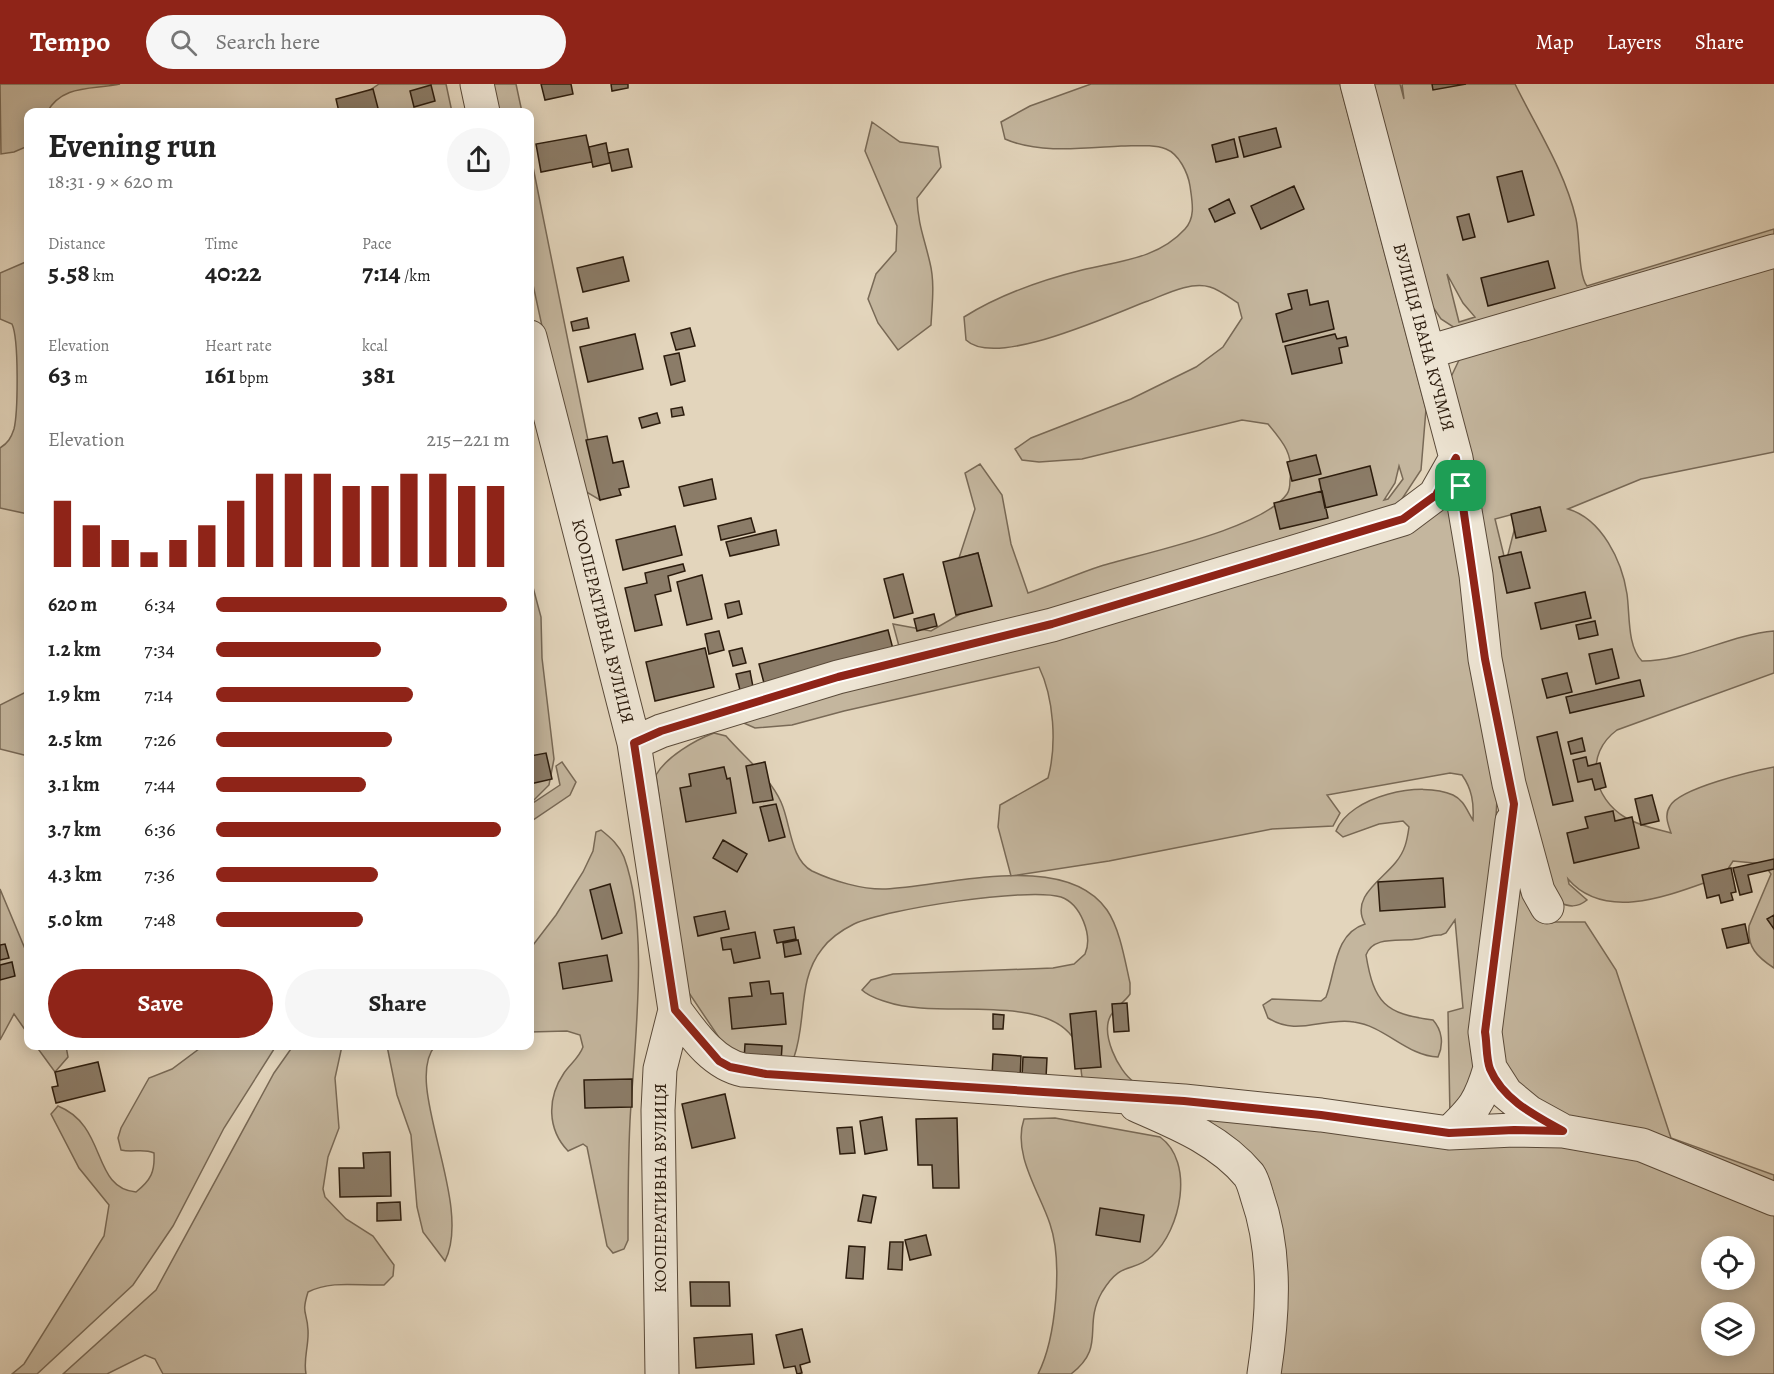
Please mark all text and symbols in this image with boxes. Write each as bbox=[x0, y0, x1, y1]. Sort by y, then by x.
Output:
search box bbox=[146, 15, 566, 69]
text: Tempo bbox=[30, 23, 110, 61]
icon: search bbox=[167, 26, 200, 59]
text: Search here bbox=[215, 27, 320, 57]
text: Map bbox=[1535, 28, 1574, 56]
text: Layers bbox=[1607, 28, 1662, 56]
text: Share bbox=[1695, 28, 1744, 56]
text: Evening run bbox=[48, 123, 217, 168]
button: share bbox=[447, 128, 510, 191]
text: 18:31 · 9 × 620 m bbox=[48, 168, 173, 195]
text: Distance bbox=[48, 233, 105, 255]
text: Time bbox=[205, 233, 238, 255]
text: Pace bbox=[362, 233, 392, 255]
street label: ВУЛИЦЯ ІВАНА КУЧМІЯ bbox=[1387, 240, 1461, 434]
text: 5.58 bbox=[48, 255, 90, 290]
text: 40:22 bbox=[205, 255, 262, 290]
text: 7:14 bbox=[362, 255, 401, 290]
text: km bbox=[90, 265, 114, 287]
text: /km bbox=[401, 265, 431, 287]
text: Elevation bbox=[48, 335, 109, 357]
text: Heart rate bbox=[205, 335, 272, 357]
text: kcal bbox=[362, 335, 388, 357]
text: 63 bbox=[48, 357, 71, 392]
text: 161 bbox=[205, 357, 236, 392]
text: 381 bbox=[362, 357, 395, 392]
text: m bbox=[71, 367, 88, 389]
text: bpm bbox=[236, 367, 269, 389]
text: Elevation bbox=[48, 426, 125, 453]
text: 215–221 m bbox=[426, 426, 510, 453]
pin bbox=[1435, 460, 1486, 511]
icon: arrive bbox=[1444, 469, 1477, 502]
street label: КООПЕРАТИВНА ВУЛИЦЯ bbox=[566, 516, 640, 726]
text: 620 m bbox=[48, 591, 97, 618]
text: 6:34 bbox=[144, 591, 175, 618]
text: 1.2 km bbox=[48, 636, 101, 663]
text: 7:34 bbox=[144, 636, 175, 663]
text: 1.9 km bbox=[48, 681, 101, 708]
text: 7:14 bbox=[144, 681, 173, 708]
text: 2.5 km bbox=[48, 726, 102, 753]
text: 7:26 bbox=[144, 726, 176, 753]
text: 3.1 km bbox=[48, 771, 100, 798]
text: 7:44 bbox=[144, 771, 175, 798]
text: 3.7 km bbox=[48, 816, 101, 843]
text: 6:36 bbox=[144, 816, 176, 843]
text: 4.3 km bbox=[48, 861, 102, 888]
text: 7:36 bbox=[144, 861, 175, 888]
text: 5.0 km bbox=[48, 906, 103, 933]
text: 7:48 bbox=[144, 906, 176, 933]
button: Save bbox=[48, 969, 273, 1038]
button: Share bbox=[285, 969, 510, 1038]
street label: КООПЕРАТИВНА ВУЛИЦЯ bbox=[648, 1083, 672, 1293]
map controls bbox=[1701, 1236, 1755, 1356]
button: locate bbox=[1701, 1236, 1755, 1290]
button: layers bbox=[1701, 1302, 1755, 1356]

